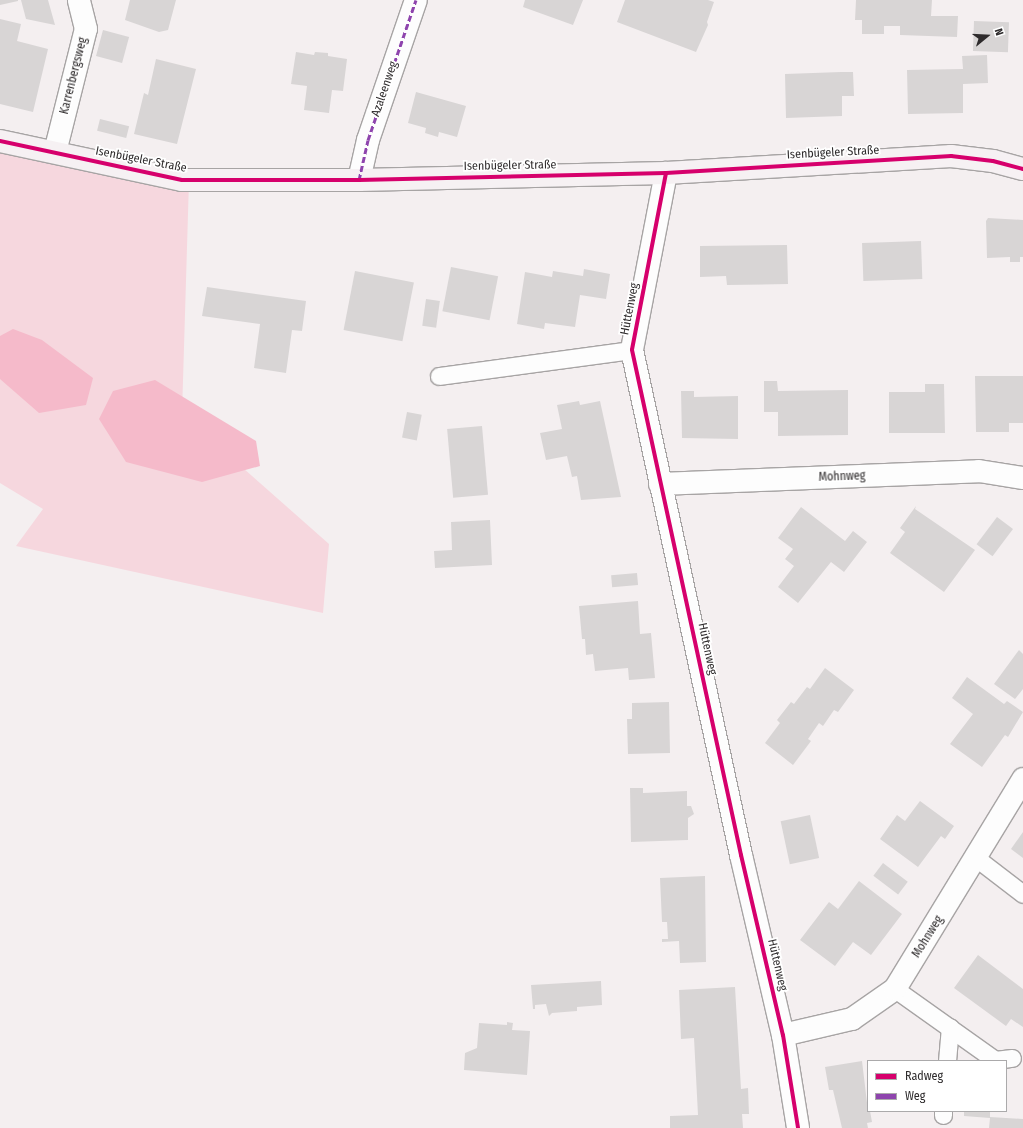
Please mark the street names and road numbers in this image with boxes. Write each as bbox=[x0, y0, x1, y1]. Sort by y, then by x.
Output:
street label: Karrenbergsweg bbox=[57, 36, 91, 116]
street label: Azaleenweg bbox=[369, 60, 401, 118]
street label: Isenbügeler Straße bbox=[786, 143, 880, 163]
street label: Isenbügeler Straße bbox=[94, 144, 188, 176]
street label: Isenbügeler Straße bbox=[464, 158, 556, 174]
street label: Hüttenweg bbox=[618, 282, 642, 336]
street label: Mohnweg bbox=[818, 469, 866, 485]
street label: Hüttenweg bbox=[694, 622, 720, 676]
street label: Mohnweg bbox=[909, 913, 947, 961]
street label: Hüttenweg bbox=[764, 938, 790, 992]

